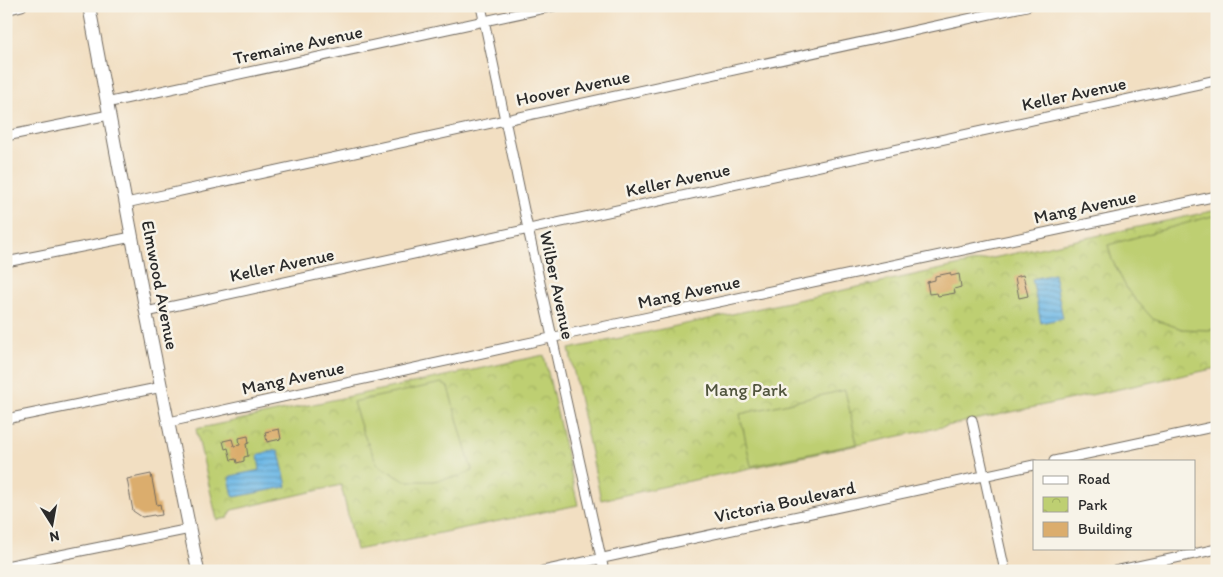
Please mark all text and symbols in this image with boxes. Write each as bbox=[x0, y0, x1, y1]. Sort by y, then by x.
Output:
street label: Tremaine Avenue bbox=[231, 21, 365, 69]
street label: Hoover Avenue bbox=[514, 65, 632, 111]
street label: Keller Avenue bbox=[1020, 72, 1128, 116]
street label: Keller Avenue bbox=[624, 158, 732, 202]
street label: Mang Avenue bbox=[1032, 185, 1138, 229]
street label: Elmwood Avenue bbox=[137, 218, 183, 352]
street label: Wilber Avenue bbox=[535, 229, 579, 341]
street label: Keller Avenue bbox=[228, 243, 336, 287]
street label: Mang Avenue bbox=[636, 270, 742, 314]
street label: Mang Avenue bbox=[240, 356, 346, 400]
park label: Mang Park bbox=[705, 379, 788, 401]
legend bbox=[1033, 460, 1196, 550]
text: Road bbox=[1078, 470, 1111, 488]
street label: Victoria Boulevard bbox=[713, 476, 857, 528]
text: Park bbox=[1078, 496, 1108, 514]
north arrow bbox=[28, 500, 78, 550]
text: Building bbox=[1078, 520, 1132, 538]
text: N bbox=[48, 527, 61, 546]

